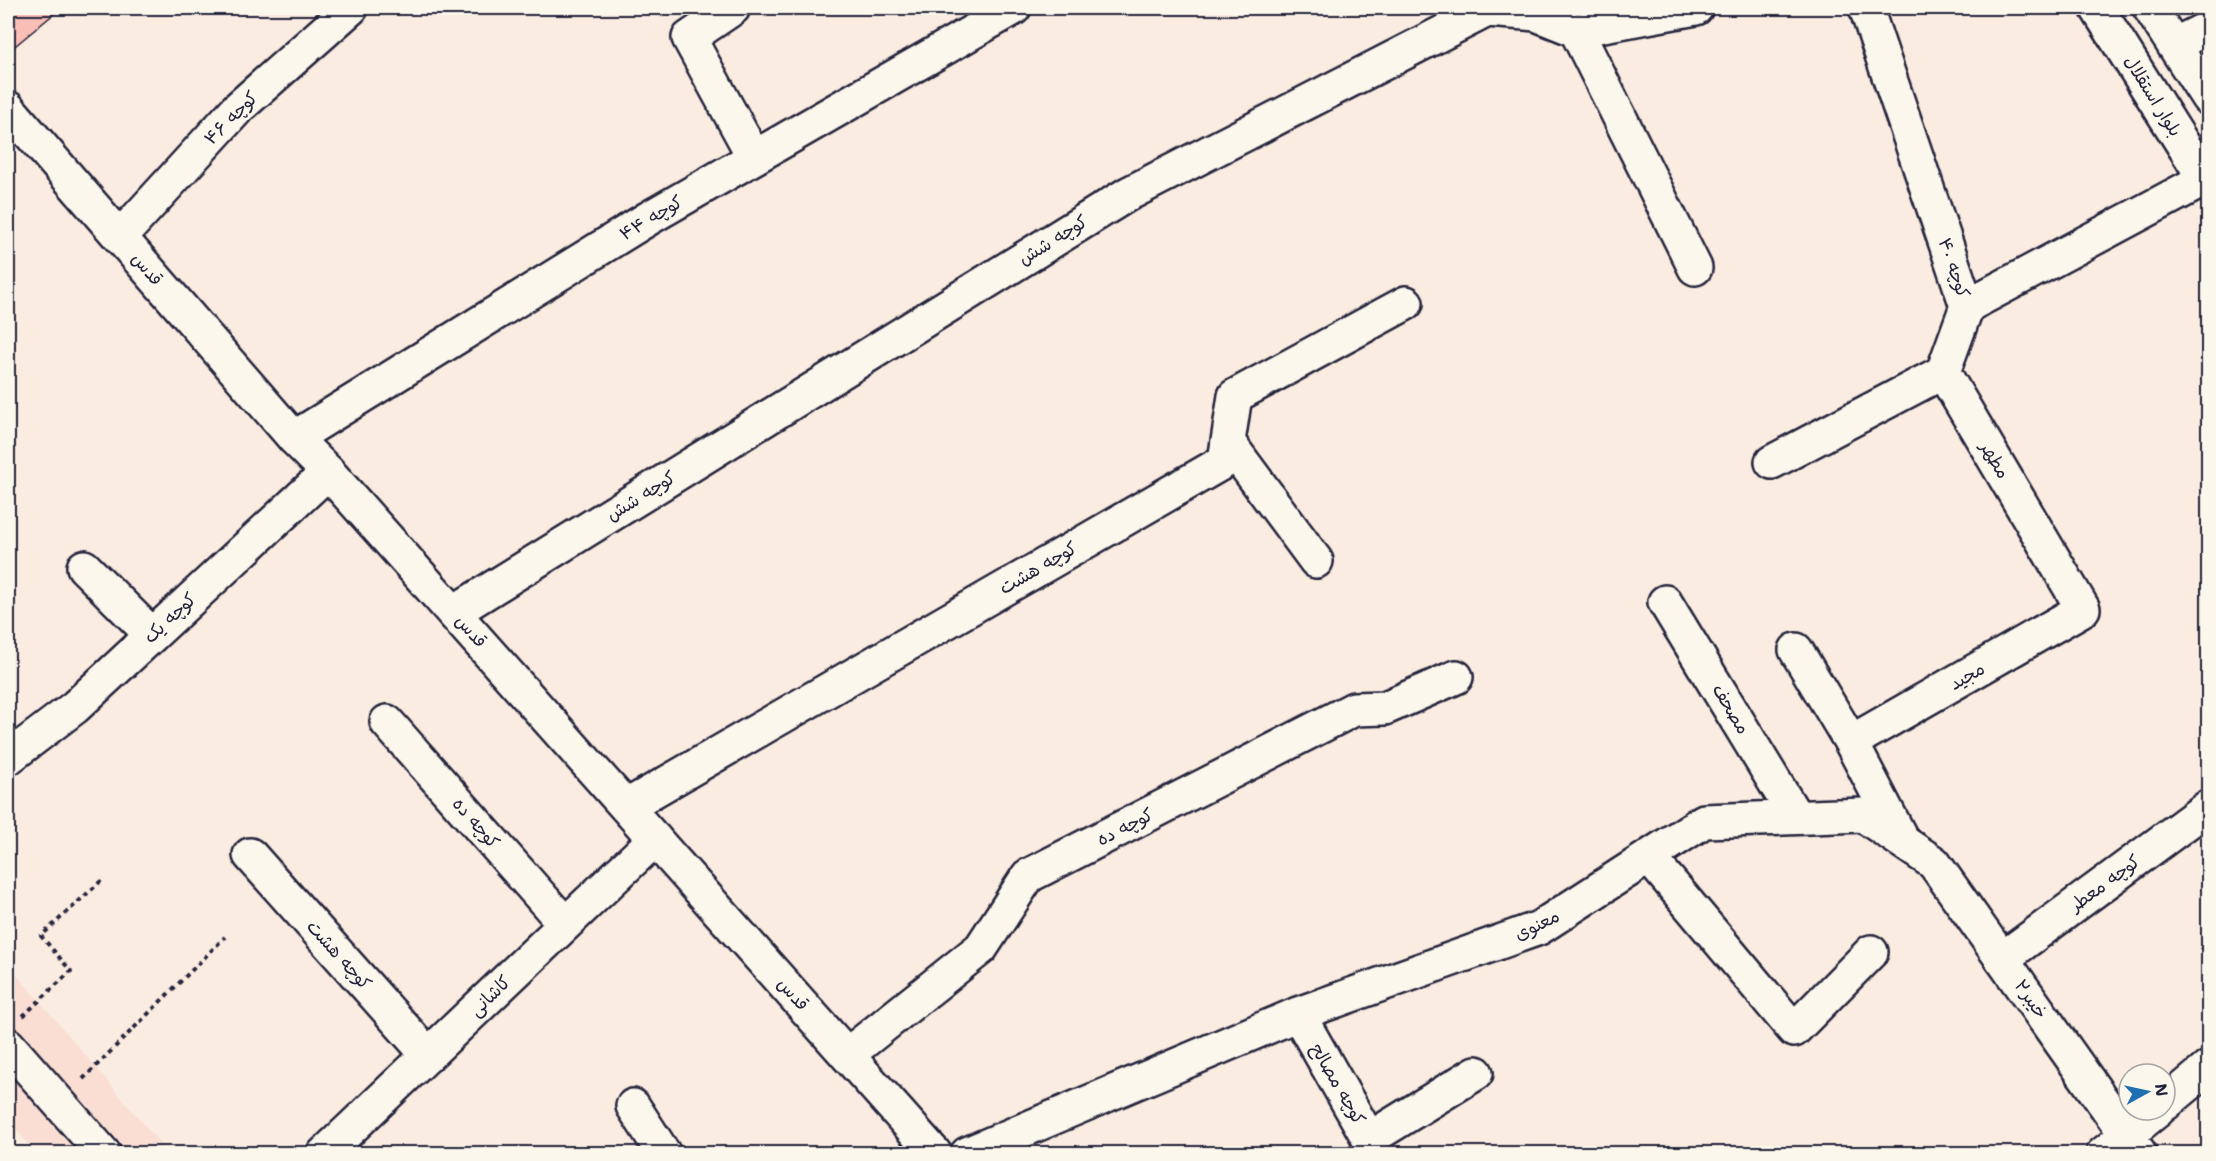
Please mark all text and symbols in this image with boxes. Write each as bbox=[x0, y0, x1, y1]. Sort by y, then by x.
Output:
street label: بلوار استقلال bbox=[2119, 51, 2187, 141]
street label: کوچه ۴۶ bbox=[199, 86, 263, 150]
street label: کوچه ۴۴ bbox=[615, 190, 687, 246]
street label: کوچه شش bbox=[1014, 209, 1092, 271]
street label: کوچه ۴۰ bbox=[1933, 235, 1976, 302]
street label: قدس bbox=[126, 247, 168, 291]
street label: مطهر bbox=[1974, 435, 2015, 483]
street label: کوچه شش bbox=[602, 465, 680, 527]
street label: کوچه هشت bbox=[995, 536, 1082, 600]
street label: کوچه یک bbox=[138, 587, 202, 649]
street label: قدس bbox=[450, 609, 492, 653]
street label: مجید bbox=[1945, 656, 1989, 696]
street label: مصحف bbox=[1707, 679, 1755, 739]
street label: کوچه ده bbox=[447, 792, 505, 854]
street label: کوچه ده bbox=[1093, 802, 1158, 851]
street label: کوچه معطر bbox=[2063, 849, 2145, 918]
street label: معنوی bbox=[1510, 904, 1564, 946]
street label: کوچه هشت bbox=[301, 915, 377, 995]
street label: کاشانی bbox=[464, 970, 516, 1022]
street label: قدس bbox=[772, 972, 814, 1016]
street label: خیبر۲ bbox=[2009, 975, 2053, 1023]
street label: کوچه مصالح bbox=[1305, 1039, 1371, 1129]
north arrow bbox=[2117, 1062, 2177, 1122]
text: N bbox=[2150, 1082, 2173, 1098]

